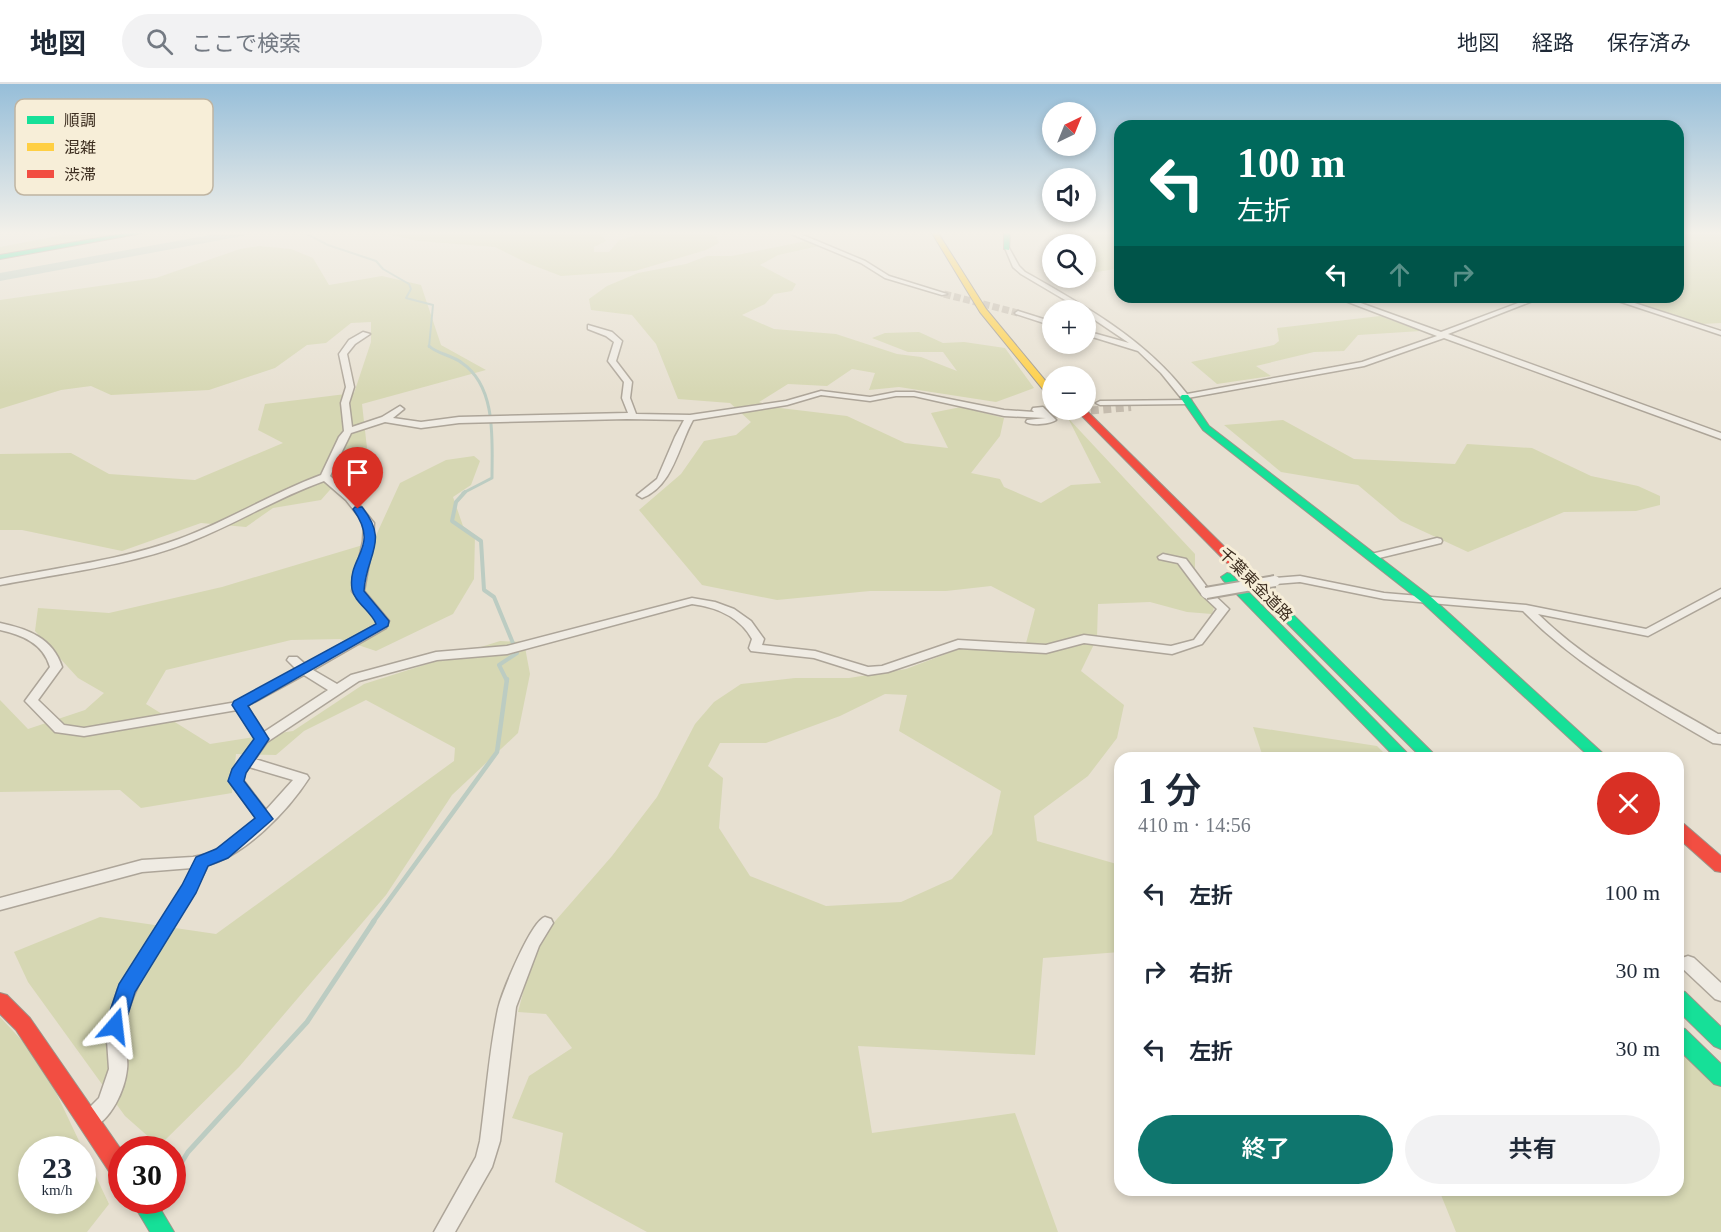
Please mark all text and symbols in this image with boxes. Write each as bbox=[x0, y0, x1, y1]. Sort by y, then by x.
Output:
search box bbox=[122, 14, 542, 68]
icon: search bbox=[143, 25, 176, 58]
text: 地図 bbox=[30, 28, 86, 59]
text: ここで検索 bbox=[191, 31, 301, 56]
text: 地図 bbox=[1457, 31, 1499, 55]
text: 経路 bbox=[1532, 31, 1574, 55]
text: 保存済み bbox=[1607, 31, 1691, 55]
legend bbox=[15, 99, 213, 195]
north arrow bbox=[1042, 102, 1096, 156]
map controls bbox=[1042, 102, 1096, 420]
text: 順調 bbox=[64, 112, 96, 129]
text: 混雑 bbox=[64, 139, 96, 156]
text: 100 m bbox=[1237, 140, 1346, 186]
icon: left bbox=[1138, 144, 1216, 222]
text: 渋滞 bbox=[64, 166, 96, 183]
button: sound bbox=[1042, 168, 1096, 222]
text: 左折 bbox=[1237, 196, 1291, 226]
button: search bbox=[1042, 234, 1096, 288]
icon: left bbox=[1320, 258, 1353, 291]
icon: ahead bbox=[1383, 258, 1416, 291]
icon: right bbox=[1446, 258, 1479, 291]
button: + bbox=[1042, 300, 1096, 354]
button: − bbox=[1042, 366, 1096, 420]
pin bbox=[332, 447, 383, 509]
icon: arrive bbox=[341, 456, 374, 489]
street label: 千葉東金道路 bbox=[1216, 544, 1296, 624]
text: 1 分 bbox=[1138, 771, 1201, 811]
button: close bbox=[1597, 772, 1660, 835]
text: 410 m · 14:56 bbox=[1138, 814, 1251, 836]
icon: left bbox=[1138, 877, 1171, 910]
text: 100 m bbox=[1604, 880, 1660, 905]
text: 左折 bbox=[1189, 883, 1233, 908]
icon: right bbox=[1138, 955, 1171, 988]
text: 30 m bbox=[1615, 958, 1660, 983]
text: 右折 bbox=[1189, 961, 1233, 986]
position arrow bbox=[83, 994, 147, 1058]
icon: left bbox=[1138, 1033, 1171, 1066]
text: 30 m bbox=[1615, 1036, 1660, 1061]
text: 左折 bbox=[1189, 1039, 1233, 1064]
button: 終了 bbox=[1138, 1115, 1393, 1184]
button: 共有 bbox=[1405, 1115, 1660, 1184]
speed limit sign: 30 bbox=[108, 1136, 186, 1214]
text: 23 bbox=[42, 1151, 72, 1184]
text: km/h bbox=[42, 1182, 72, 1198]

